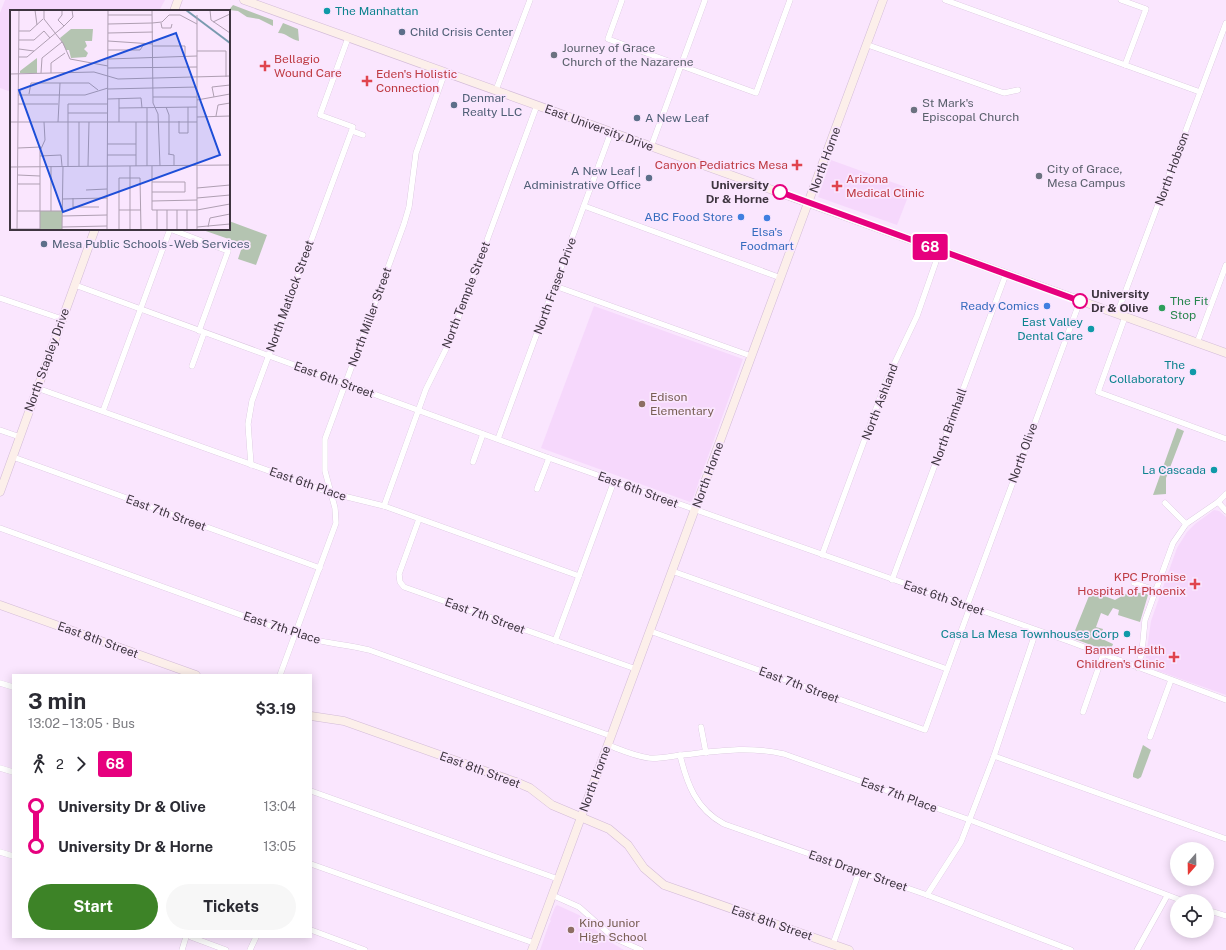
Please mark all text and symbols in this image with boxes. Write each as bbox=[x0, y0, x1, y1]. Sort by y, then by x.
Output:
place label: The Manhattan bbox=[335, 4, 418, 18]
marker: The Manhattan bbox=[322, 6, 332, 16]
inset map bbox=[10, 10, 230, 230]
place label: Child Crisis Center bbox=[410, 25, 514, 39]
marker: Child Crisis Center bbox=[397, 27, 407, 37]
place label: Journey of Grace Church of the Nazarene bbox=[562, 41, 694, 69]
marker: Journey of Grace Church of the Nazarene bbox=[549, 50, 559, 60]
place label: Bellagio Wound Care bbox=[274, 52, 342, 80]
marker: Bellagio Wound Care bbox=[259, 60, 271, 72]
place label: Eden's Holistic Connection bbox=[376, 67, 457, 95]
marker: Eden's Holistic Connection bbox=[361, 75, 373, 87]
place label: Denmar Realty LLC bbox=[462, 91, 522, 119]
place label: St Mark's Episcopal Church bbox=[922, 96, 1019, 124]
marker: Denmar Realty LLC bbox=[449, 100, 459, 110]
street label: East University Drive bbox=[543, 102, 656, 154]
marker: St Mark's Episcopal Church bbox=[909, 105, 919, 115]
place label: A New Leaf bbox=[645, 111, 709, 125]
marker: A New Leaf bbox=[632, 113, 642, 123]
street label: North Horne bbox=[807, 125, 843, 195]
street label: North Hobson bbox=[1152, 130, 1192, 208]
place label: Canyon Pediatrics Mesa bbox=[655, 158, 788, 172]
marker: Canyon Pediatrics Mesa bbox=[791, 159, 803, 171]
place label: City of Grace, Mesa Campus bbox=[1047, 162, 1125, 190]
place label: A New Leaf | Administrative Office bbox=[523, 164, 641, 192]
marker: City of Grace, Mesa Campus bbox=[1034, 171, 1044, 181]
place label: Arizona Medical Clinic bbox=[846, 172, 924, 200]
marker: A New Leaf | Administrative Office bbox=[644, 173, 654, 183]
place label: University Dr & Horne bbox=[706, 178, 769, 206]
marker: Arizona Medical Clinic bbox=[831, 180, 843, 192]
marker: University Dr & Horne bbox=[772, 184, 788, 200]
place label: ABC Food Store bbox=[644, 210, 733, 224]
marker: ABC Food Store bbox=[736, 212, 746, 222]
marker: Elsa's Foodmart bbox=[762, 213, 772, 223]
place label: Elsa's Foodmart bbox=[740, 225, 794, 253]
line badge: 68 bbox=[912, 234, 948, 260]
street label: North Fraser Drive bbox=[531, 235, 579, 336]
place label: Mesa Public Schools - Web Services bbox=[52, 237, 250, 251]
street label: North Matlock Street bbox=[263, 238, 317, 354]
marker: Mesa Public Schools - Web Services bbox=[39, 239, 49, 249]
street label: North Temple Street bbox=[439, 239, 493, 350]
text: 68 bbox=[921, 239, 939, 255]
street label: North Miller Street bbox=[346, 265, 395, 369]
place label: University Dr & Olive bbox=[1091, 287, 1149, 315]
marker: University Dr & Olive bbox=[1072, 293, 1088, 309]
place label: The Fit Stop bbox=[1170, 294, 1209, 322]
place label: Ready Comics bbox=[960, 299, 1039, 313]
marker: Ready Comics bbox=[1042, 301, 1052, 311]
marker: The Fit Stop bbox=[1157, 303, 1167, 313]
street label: North Stapley Drive bbox=[22, 306, 72, 414]
place label: East Valley Dental Care bbox=[1017, 315, 1084, 343]
marker: East Valley Dental Care bbox=[1086, 324, 1096, 334]
place label: The Collaboratory bbox=[1109, 358, 1186, 386]
street label: East 6th Street bbox=[292, 359, 376, 401]
street label: North Ashland bbox=[859, 362, 901, 442]
marker: The Collaboratory bbox=[1188, 367, 1198, 377]
street label: North Brimhall bbox=[928, 386, 970, 468]
place label: Edison Elementary bbox=[650, 390, 714, 418]
marker: Edison Elementary bbox=[637, 399, 647, 409]
street label: North Olive bbox=[1006, 421, 1040, 485]
street label: North Horne bbox=[690, 440, 726, 510]
place label: La Cascada bbox=[1142, 463, 1206, 477]
street label: East 6th Place bbox=[268, 464, 349, 504]
marker: La Cascada bbox=[1209, 465, 1219, 475]
street label: East 6th Street bbox=[596, 469, 680, 511]
street label: East 7th Street bbox=[124, 492, 208, 534]
place label: KPC Promise Hospital of Phoenix bbox=[1077, 570, 1186, 598]
street label: East 6th Street bbox=[902, 578, 987, 618]
marker: KPC Promise Hospital of Phoenix bbox=[1189, 578, 1201, 590]
street label: East 7th Street bbox=[443, 595, 527, 637]
street label: East 7th Place bbox=[242, 609, 323, 647]
street label: East 8th Street bbox=[56, 619, 141, 661]
place label: Casa La Mesa Townhouses Corp bbox=[941, 627, 1119, 641]
marker: Casa La Mesa Townhouses Corp bbox=[1122, 629, 1132, 639]
place label: Banner Health Children's Clinic bbox=[1076, 643, 1165, 671]
marker: Banner Health Children's Clinic bbox=[1168, 651, 1180, 663]
street label: East 7th Street bbox=[757, 664, 841, 706]
text: 3 min bbox=[28, 688, 86, 714]
text: $3.19 bbox=[255, 700, 296, 717]
text: 13:02 – 13:05 · Bus bbox=[28, 716, 135, 731]
street label: North Horne bbox=[577, 744, 613, 814]
street label: East 8th Street bbox=[438, 749, 523, 791]
icon: walk bbox=[28, 753, 50, 775]
icon: forward bbox=[70, 753, 92, 775]
text: 68 bbox=[106, 756, 124, 772]
text: 2 bbox=[56, 757, 64, 772]
street label: East 7th Place bbox=[859, 775, 939, 815]
text: University Dr & Olive bbox=[58, 798, 206, 815]
text: 13:04 bbox=[263, 799, 296, 814]
text: University Dr & Horne bbox=[58, 838, 213, 855]
text: 13:05 bbox=[263, 839, 296, 854]
north arrow bbox=[1170, 842, 1214, 886]
map controls bbox=[1170, 842, 1214, 938]
street label: East Draper Street bbox=[807, 848, 910, 895]
button: Start bbox=[28, 884, 158, 930]
button: Tickets bbox=[166, 884, 296, 930]
button: locate bbox=[1170, 894, 1214, 938]
street label: East 8th Street bbox=[730, 903, 815, 944]
place label: Kino Junior High School bbox=[579, 916, 647, 944]
marker: Kino Junior High School bbox=[566, 925, 576, 935]

